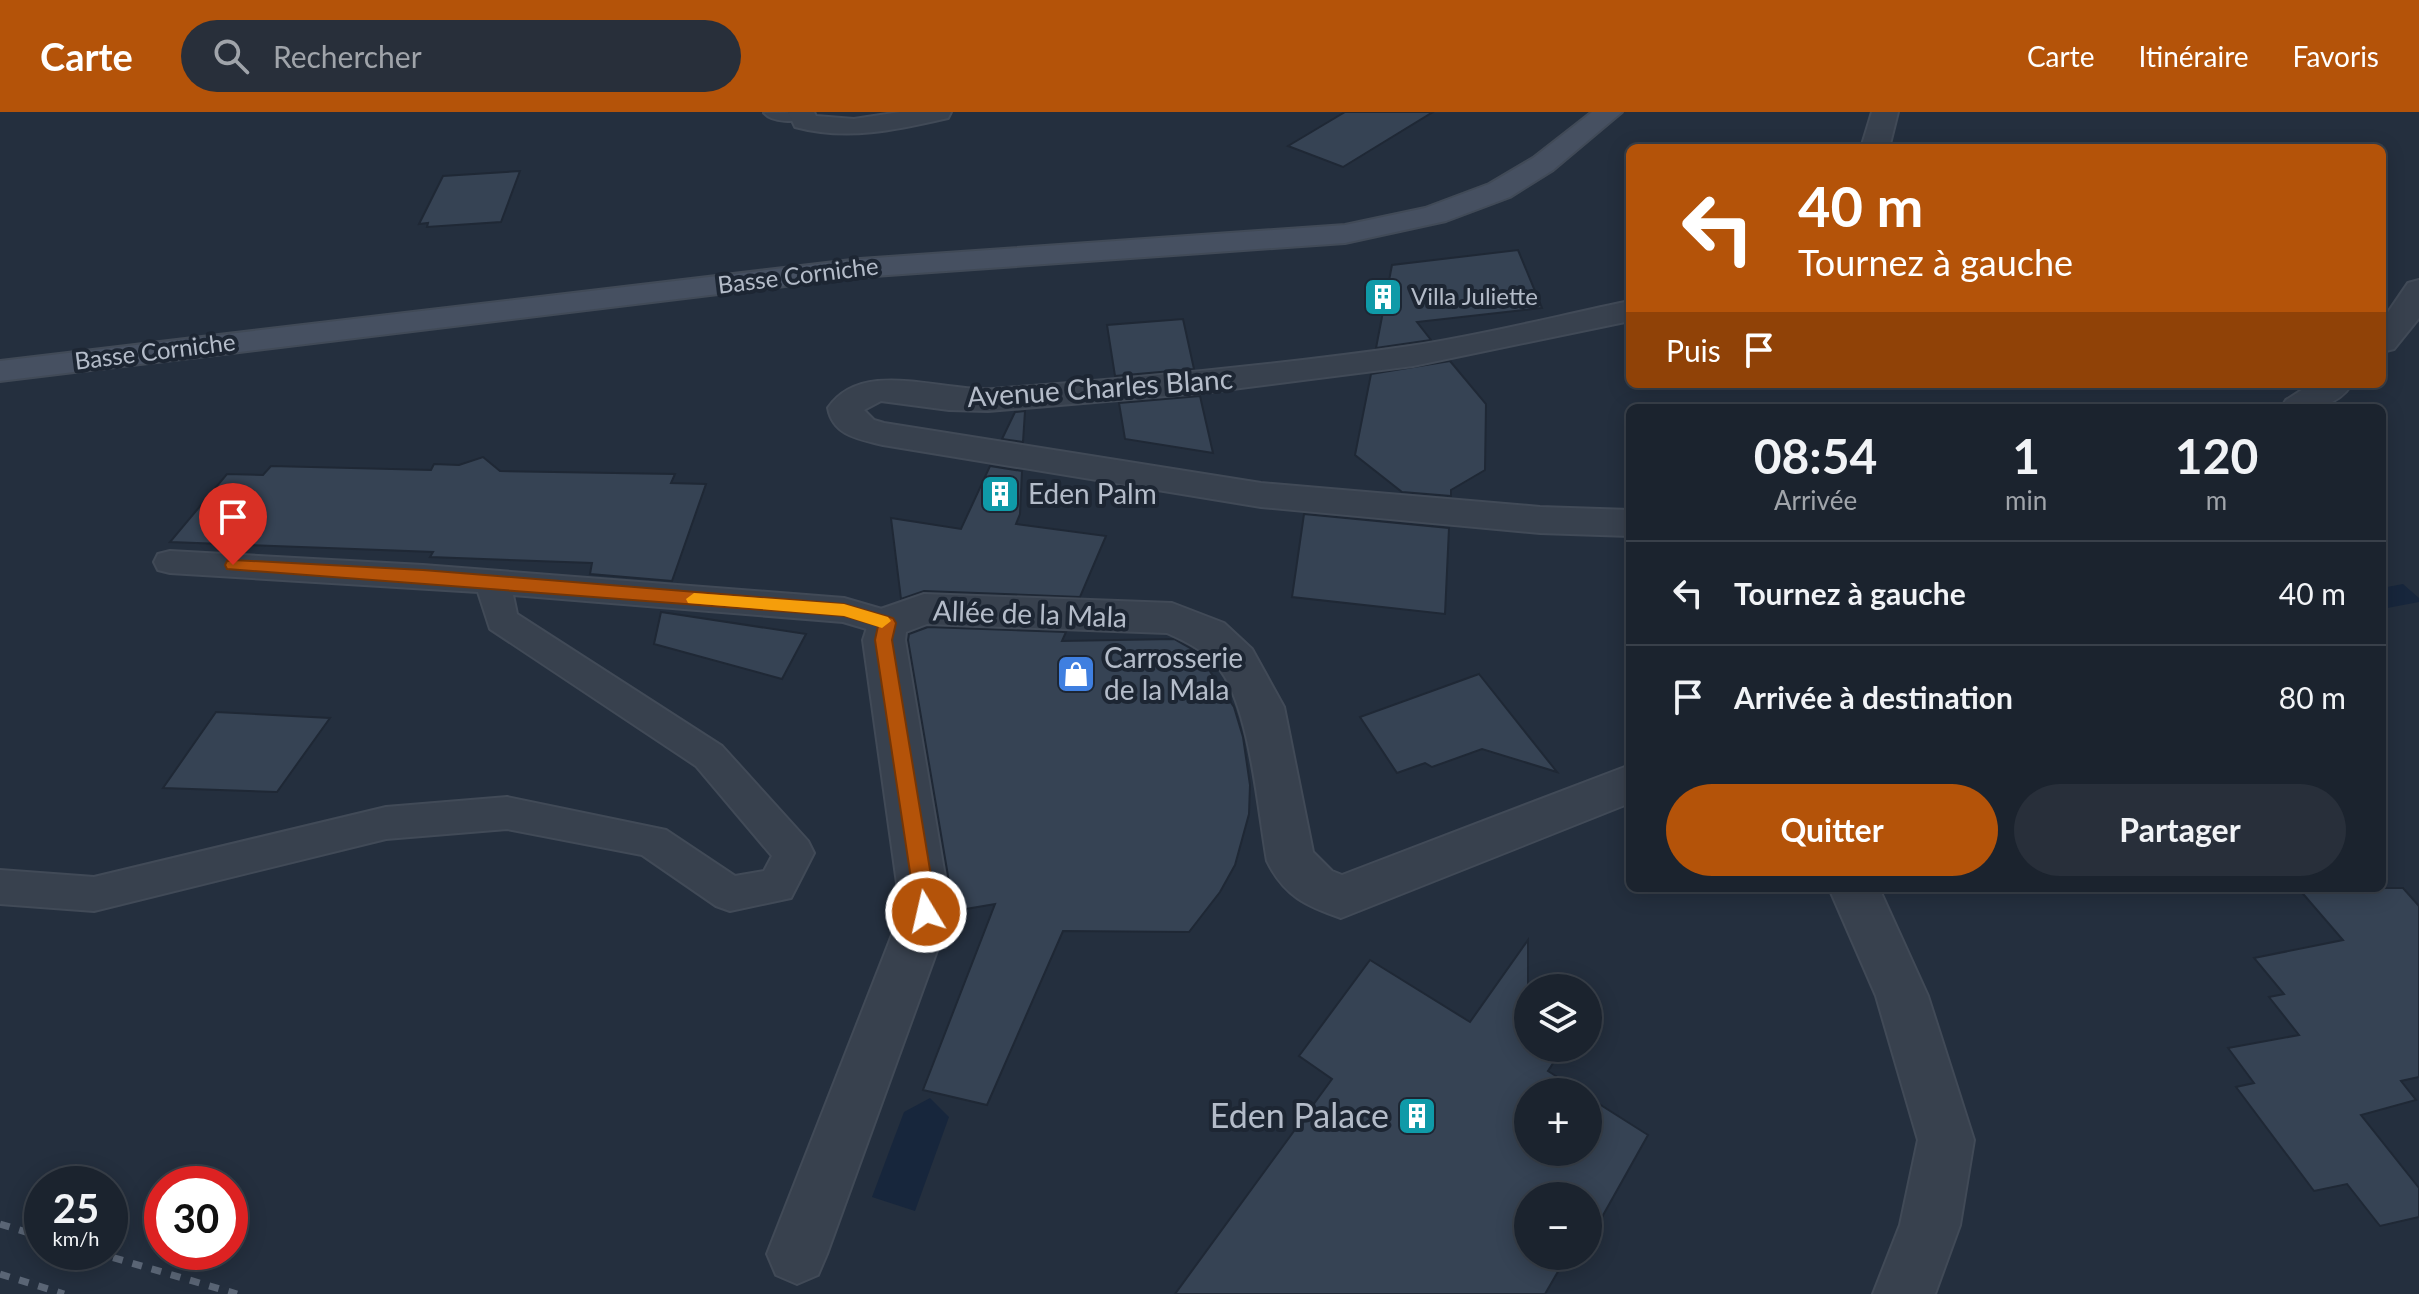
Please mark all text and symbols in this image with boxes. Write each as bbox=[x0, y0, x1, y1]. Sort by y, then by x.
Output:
search box bbox=[181, 20, 741, 92]
text: Carte bbox=[40, 33, 133, 79]
icon: search bbox=[209, 34, 253, 78]
text: Rechercher bbox=[273, 38, 422, 74]
text: Carte bbox=[2027, 39, 2094, 73]
text: Itinéraire bbox=[2138, 39, 2249, 73]
text: Favoris bbox=[2293, 39, 2379, 73]
text: 40 m bbox=[1798, 172, 1923, 239]
icon: left bbox=[1666, 176, 1770, 280]
text: Tournez à gauche bbox=[1798, 240, 2073, 284]
street label: Basse Corniche bbox=[716, 250, 880, 299]
building icon: Villa Juliette bbox=[1362, 276, 1404, 318]
place label: Villa Juliette bbox=[1411, 281, 1538, 310]
street label: Basse Corniche bbox=[73, 326, 237, 375]
icon: arrive bbox=[1737, 328, 1781, 372]
text: Puis bbox=[1666, 332, 1721, 368]
street label: Avenue Charles Blanc bbox=[966, 361, 1234, 413]
text: 08:54 bbox=[1754, 427, 1877, 484]
text: 1 bbox=[2012, 427, 2040, 484]
text: 120 bbox=[2175, 427, 2258, 484]
building icon: Eden Palm bbox=[979, 473, 1021, 515]
place label: Eden Palm bbox=[1028, 476, 1157, 510]
pin bbox=[199, 483, 267, 565]
text: Arrivée bbox=[1774, 484, 1857, 516]
text: min bbox=[2005, 484, 2047, 516]
text: m bbox=[2206, 484, 2227, 516]
icon: arrive bbox=[211, 495, 255, 539]
icon: left bbox=[1666, 571, 1710, 615]
text: Tournez à gauche bbox=[1734, 575, 1966, 611]
text: 40 m bbox=[2279, 575, 2346, 611]
street label: Allée de la Mala bbox=[932, 593, 1128, 633]
place label: Carrosserie de la Mala bbox=[1104, 640, 1243, 706]
shop icon: Carrosserie de la Mala bbox=[1055, 653, 1097, 695]
icon: arrive bbox=[1666, 675, 1710, 719]
text: Arrivée à destination bbox=[1734, 679, 2013, 715]
text: 80 m bbox=[2279, 679, 2346, 715]
button: Quitter bbox=[1666, 784, 1998, 876]
button: Partager bbox=[2014, 784, 2346, 876]
position arrow bbox=[884, 870, 968, 954]
map controls bbox=[1514, 974, 1602, 1270]
button: layers bbox=[1514, 974, 1602, 1062]
button: + bbox=[1514, 1078, 1602, 1166]
place label: Eden Palace bbox=[1210, 1094, 1389, 1135]
building icon: Eden Palace bbox=[1396, 1095, 1438, 1137]
speed limit sign: 30 bbox=[144, 1166, 248, 1270]
button: − bbox=[1514, 1182, 1602, 1270]
text: 25 bbox=[53, 1184, 99, 1232]
text: km/h bbox=[53, 1226, 99, 1250]

